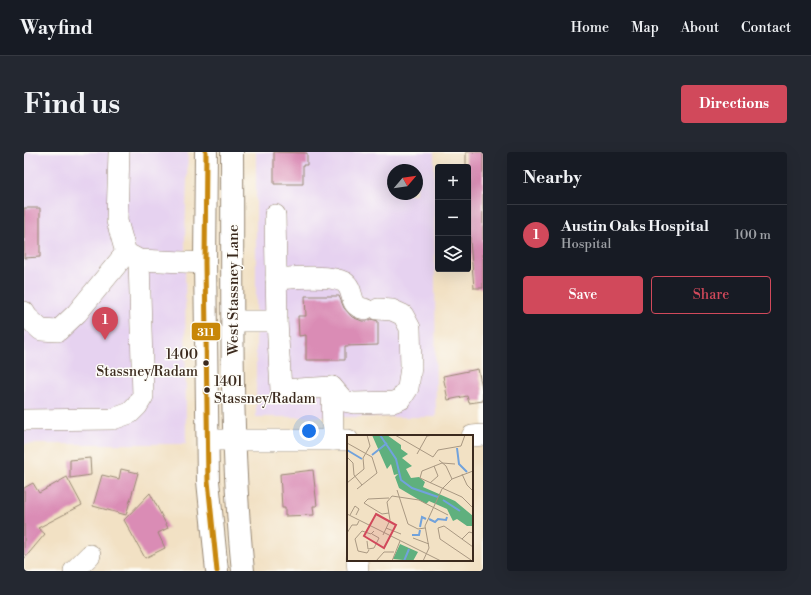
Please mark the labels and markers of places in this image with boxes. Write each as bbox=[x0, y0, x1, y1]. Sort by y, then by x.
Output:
pin: 1 bbox=[92, 307, 118, 340]
place label: 1400 Stassney/Radam bbox=[96, 346, 198, 381]
marker: 1400 Stassney/Radam bbox=[201, 358, 211, 368]
place label: 1401 Stassney/Radam bbox=[214, 373, 316, 408]
marker: 1401 Stassney/Radam bbox=[202, 385, 212, 395]

